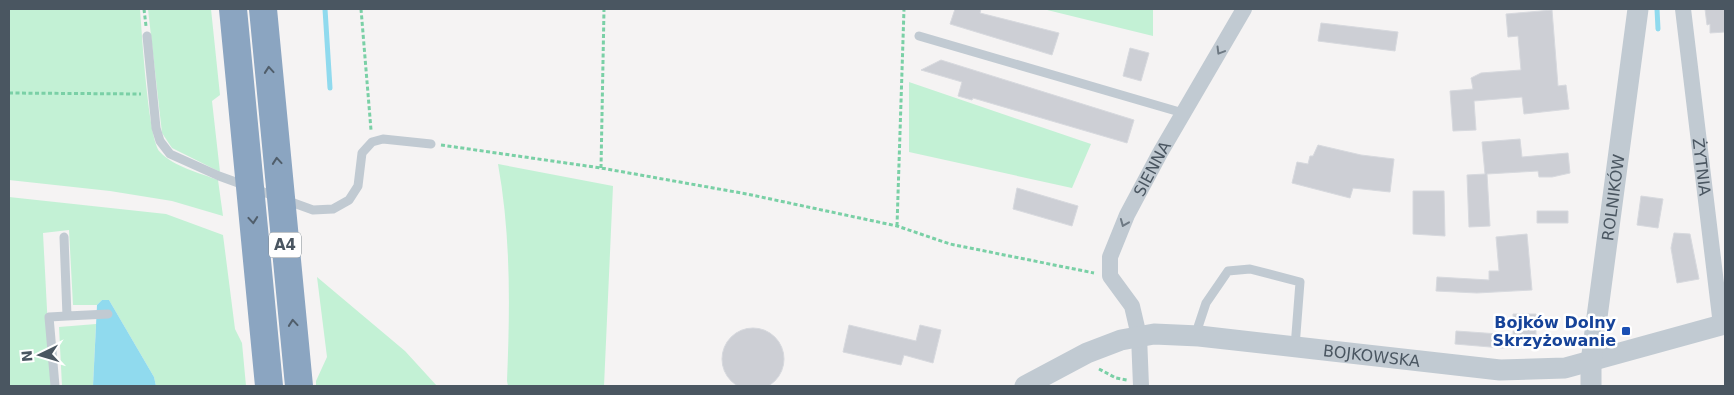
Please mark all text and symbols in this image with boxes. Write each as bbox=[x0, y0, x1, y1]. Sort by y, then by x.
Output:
one-way arrow bbox=[1216, 45, 1226, 54]
one-way arrow bbox=[264, 66, 275, 74]
street label: ŻYTNIA bbox=[1689, 137, 1715, 197]
street label: SIENNA bbox=[1129, 138, 1174, 199]
street label: ROLNIKÓW bbox=[1598, 153, 1628, 242]
one-way arrow bbox=[272, 157, 283, 165]
one-way arrow bbox=[247, 216, 258, 224]
one-way arrow bbox=[1120, 218, 1130, 227]
road number: A4 bbox=[269, 232, 301, 258]
place label: Bojków Dolny Skrzyżowanie bbox=[1493, 313, 1617, 350]
one-way arrow bbox=[287, 319, 298, 327]
marker: Bojków Dolny Skrzyżowanie bbox=[1620, 325, 1632, 337]
north arrow bbox=[15, 330, 65, 380]
street label: BOJKOWSKA bbox=[1322, 341, 1421, 370]
text: N bbox=[19, 350, 36, 363]

